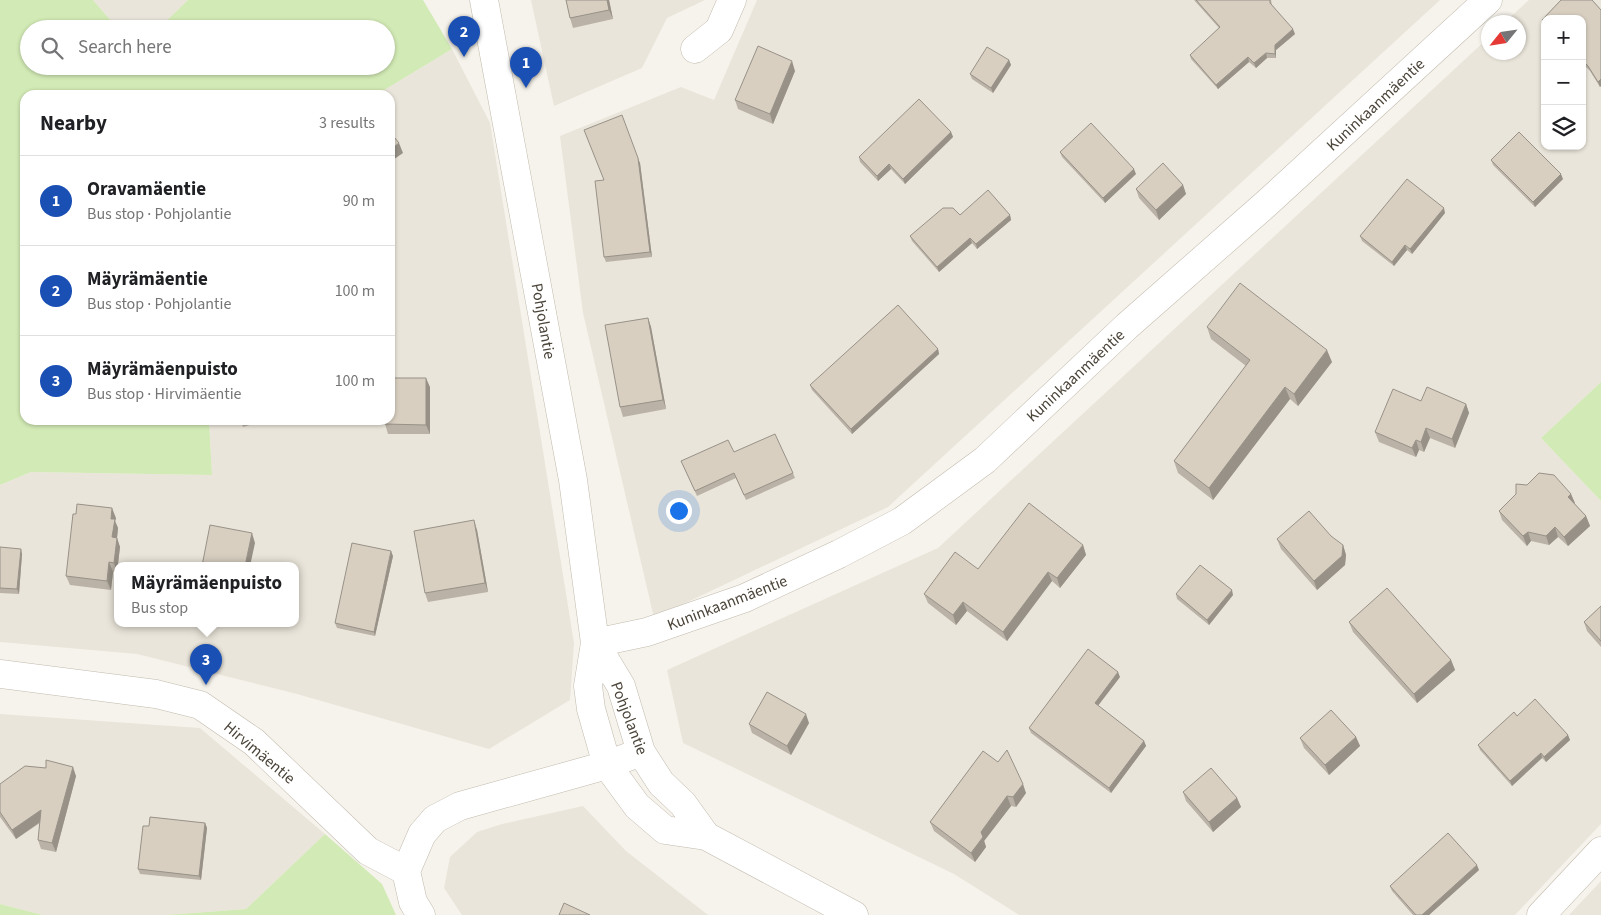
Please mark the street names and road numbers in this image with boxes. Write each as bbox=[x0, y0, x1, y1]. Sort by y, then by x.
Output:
street label: Kuninkaanmäentie bbox=[1322, 53, 1430, 156]
street label: Pohjolantie bbox=[526, 281, 561, 361]
street label: Kuninkaanmäentie bbox=[1022, 324, 1130, 427]
street label: Kuninkaanmäentie bbox=[664, 570, 791, 636]
street label: Pohjolantie bbox=[605, 679, 653, 758]
street label: Hirvimäentie bbox=[219, 716, 300, 789]

